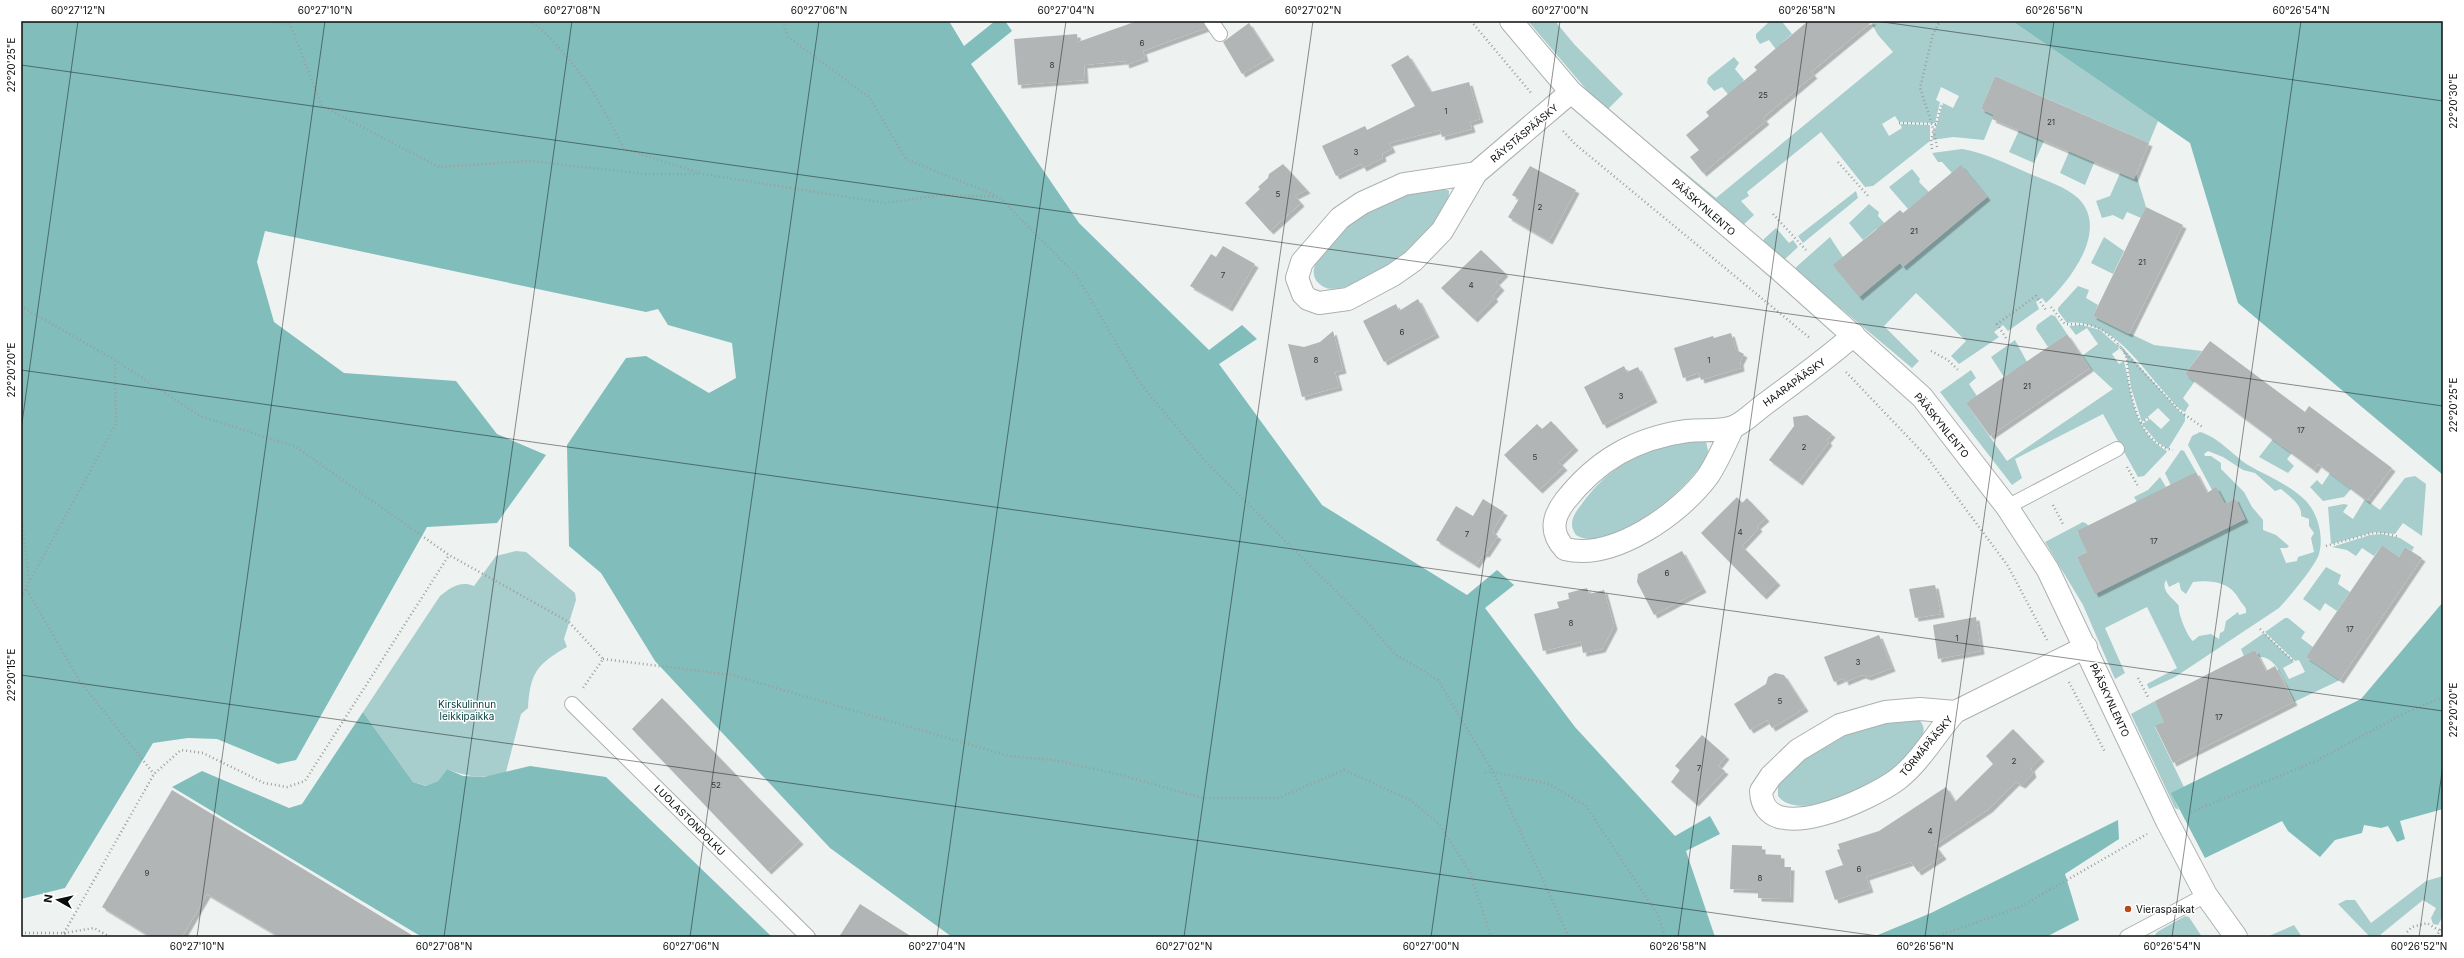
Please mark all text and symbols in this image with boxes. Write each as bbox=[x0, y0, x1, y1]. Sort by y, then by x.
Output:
text: 60°27'12"N bbox=[51, 4, 105, 16]
text: 60°27'10"N bbox=[298, 4, 352, 16]
text: 60°27'08"N bbox=[544, 4, 600, 16]
text: 60°27'06"N bbox=[791, 4, 847, 16]
text: 60°27'04"N bbox=[1038, 4, 1094, 16]
text: 60°27'02"N bbox=[1285, 4, 1341, 16]
text: 60°27'00"N bbox=[1532, 4, 1588, 16]
text: 60°26'58"N bbox=[1779, 4, 1835, 16]
text: 60°26'56"N bbox=[2026, 4, 2082, 16]
text: 60°26'54"N bbox=[2272, 4, 2330, 16]
text: 22°20'25"E bbox=[5, 37, 17, 93]
house number: 6 bbox=[1140, 38, 1145, 48]
house number: 8 bbox=[1050, 60, 1055, 70]
text: 22°20'30"E bbox=[2447, 73, 2459, 129]
house number: 25 bbox=[1758, 90, 1768, 100]
street label: RÄYSTÄSPÄÄSKY bbox=[1488, 101, 1560, 165]
house number: 1 bbox=[1444, 106, 1448, 116]
house number: 21 bbox=[2047, 117, 2055, 127]
house number: 3 bbox=[1354, 147, 1359, 157]
street label: PÄÄSKYNLENTO bbox=[1670, 176, 1738, 238]
house number: 5 bbox=[1276, 189, 1281, 199]
house number: 2 bbox=[1538, 202, 1543, 212]
house number: 21 bbox=[1910, 226, 1918, 236]
house number: 21 bbox=[2138, 257, 2146, 267]
house number: 7 bbox=[1221, 270, 1226, 280]
house number: 4 bbox=[1468, 280, 1474, 290]
house number: 6 bbox=[1400, 327, 1405, 337]
text: 22°20'20"E bbox=[5, 342, 17, 398]
house number: 8 bbox=[1314, 355, 1319, 365]
house number: 1 bbox=[1707, 355, 1711, 365]
street label: HAARAPÄÄSKY bbox=[1760, 355, 1828, 409]
text: 22°20'25"E bbox=[2447, 377, 2459, 433]
house number: 21 bbox=[2023, 381, 2031, 391]
street label: PÄÄSKYNLENTO bbox=[1912, 390, 1972, 460]
house number: 3 bbox=[1619, 391, 1624, 401]
house number: 17 bbox=[2297, 425, 2305, 435]
house number: 2 bbox=[1802, 442, 1807, 452]
house number: 5 bbox=[1533, 452, 1538, 462]
house number: 4 bbox=[1737, 527, 1743, 537]
house number: 7 bbox=[1465, 529, 1470, 539]
house number: 17 bbox=[2150, 536, 2158, 546]
house number: 6 bbox=[1665, 568, 1670, 578]
house number: 8 bbox=[1569, 618, 1574, 628]
house number: 17 bbox=[2346, 624, 2354, 634]
house number: 1 bbox=[1955, 633, 1959, 643]
text: 22°20'15"E bbox=[5, 649, 17, 701]
house number: 3 bbox=[1856, 657, 1861, 667]
street label: PÄÄSKYNLENTO bbox=[2088, 661, 2133, 739]
text: 22°20'20"E bbox=[2447, 682, 2459, 738]
house number: 5 bbox=[1778, 696, 1783, 706]
park label: Kirskulinnun leikkipaikka bbox=[438, 698, 496, 722]
house number: 17 bbox=[2215, 712, 2223, 722]
street label: TÖRMÄPÄÄSKY bbox=[1897, 713, 1955, 779]
house number: 2 bbox=[2012, 756, 2017, 766]
house number: 7 bbox=[1697, 763, 1702, 773]
house number: 52 bbox=[711, 780, 721, 790]
street label: LUOLASTONPOLKU bbox=[652, 782, 728, 858]
house number: 4 bbox=[1927, 826, 1933, 836]
house number: 6 bbox=[1857, 864, 1862, 874]
house number: 9 bbox=[145, 868, 150, 878]
house number: 8 bbox=[1758, 873, 1763, 883]
north arrow bbox=[38, 880, 78, 920]
text: N bbox=[41, 893, 56, 904]
place label: Vieraspaikat bbox=[2136, 903, 2195, 915]
marker: Vieraspaikat bbox=[2123, 904, 2133, 914]
text: 60°27'10"N bbox=[170, 940, 224, 952]
text: 60°27'08"N bbox=[416, 940, 472, 952]
text: 60°27'06"N bbox=[663, 940, 719, 952]
text: 60°27'04"N bbox=[909, 940, 965, 952]
text: 60°27'02"N bbox=[1156, 940, 1212, 952]
text: 60°27'00"N bbox=[1403, 940, 1459, 952]
text: 60°26'58"N bbox=[1650, 940, 1706, 952]
text: 60°26'56"N bbox=[1897, 940, 1953, 952]
text: 60°26'54"N bbox=[2143, 940, 2201, 952]
text: 60°26'52"N bbox=[2391, 940, 2447, 952]

